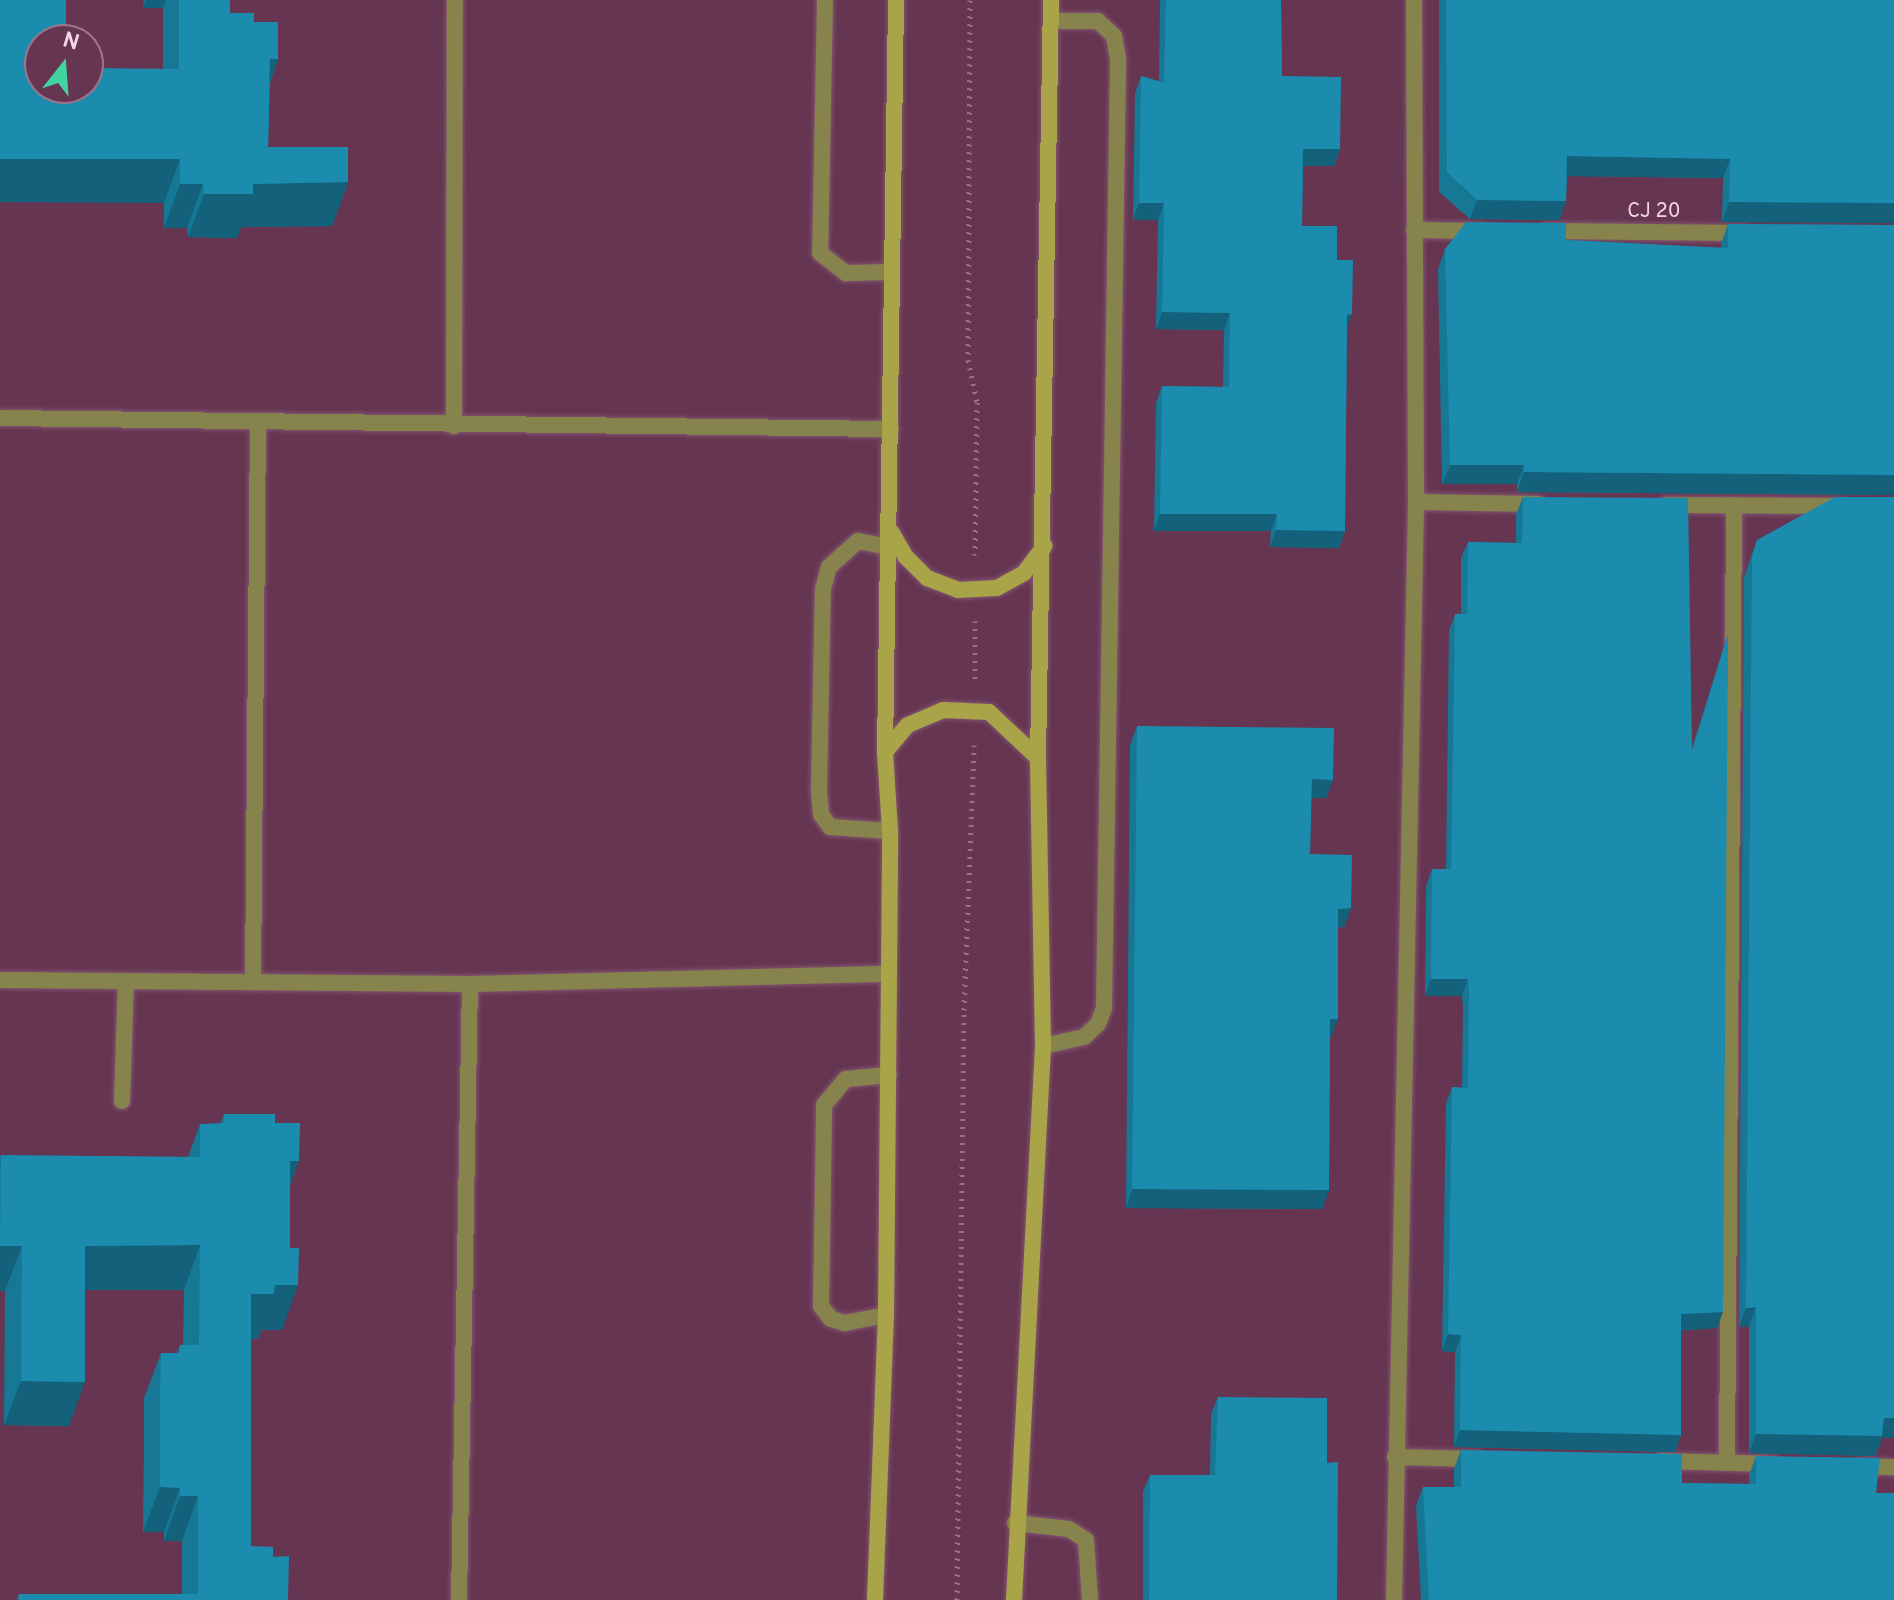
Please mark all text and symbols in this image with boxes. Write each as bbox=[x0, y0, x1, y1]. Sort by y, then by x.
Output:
north arrow bbox=[24, 24, 104, 104]
text: N bbox=[59, 27, 82, 58]
street label: CJ 20 bbox=[1627, 200, 1681, 224]

